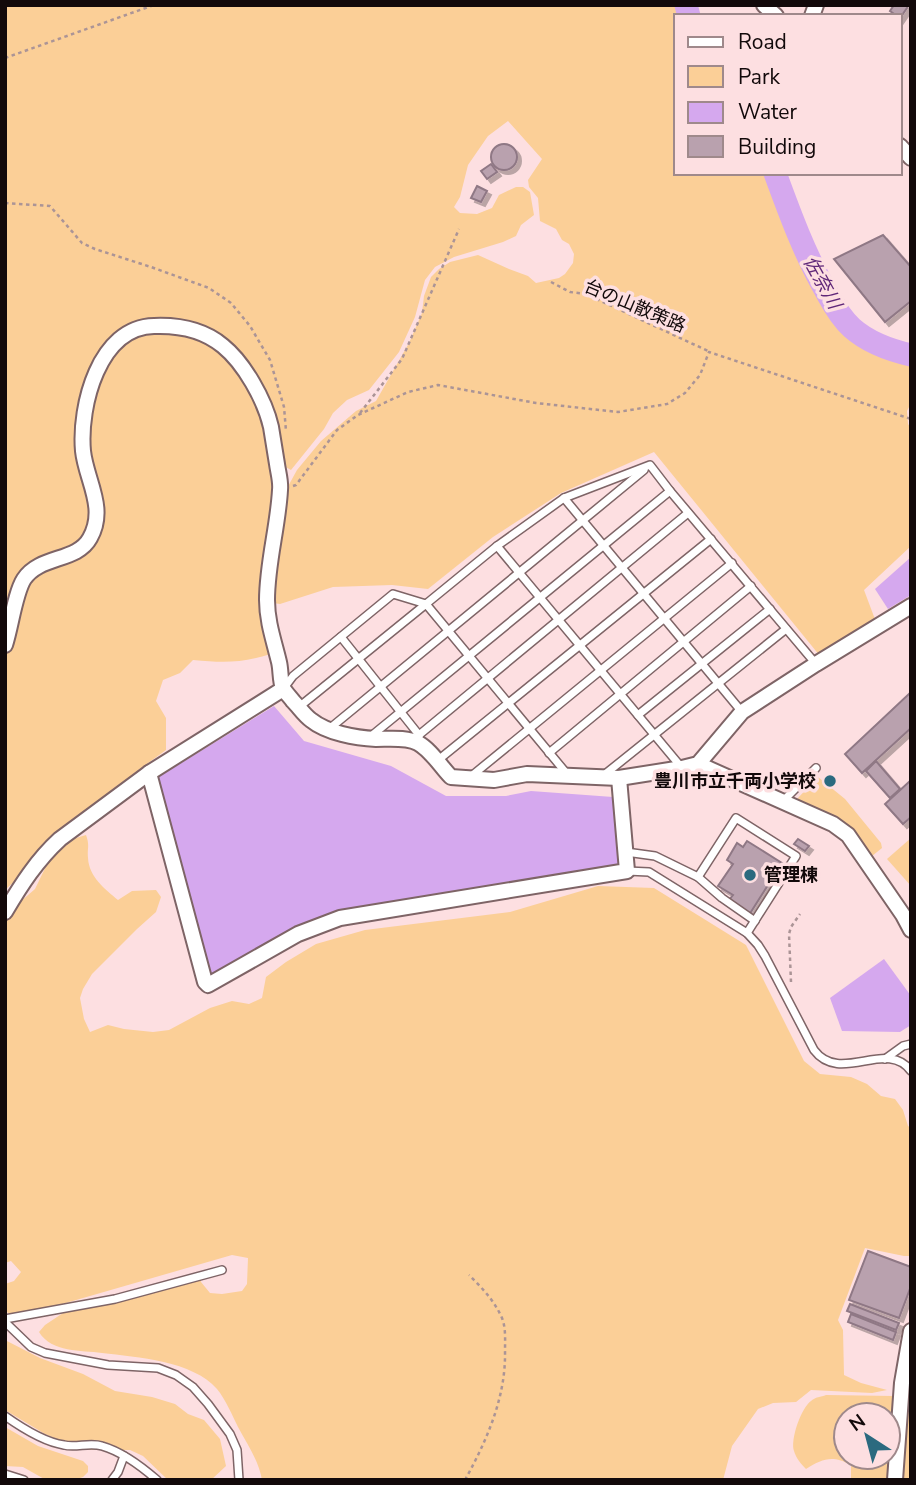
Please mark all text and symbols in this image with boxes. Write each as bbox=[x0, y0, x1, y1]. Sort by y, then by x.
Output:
legend bbox=[674, 14, 902, 175]
text: Road bbox=[738, 28, 787, 56]
text: Park bbox=[738, 63, 780, 91]
text: Water bbox=[738, 98, 797, 126]
text: Building bbox=[738, 133, 816, 161]
water label: 佐奈川 bbox=[797, 251, 848, 315]
street label: 台の山散策路 bbox=[581, 274, 689, 338]
place label: 豊川市立千両小学校 bbox=[654, 769, 816, 793]
marker: 豊川市立千両小学校 bbox=[822, 773, 838, 789]
place label: 管理棟 bbox=[764, 863, 818, 887]
marker: 管理棟 bbox=[742, 867, 758, 883]
north arrow bbox=[832, 1401, 902, 1471]
text: N bbox=[844, 1408, 871, 1438]

